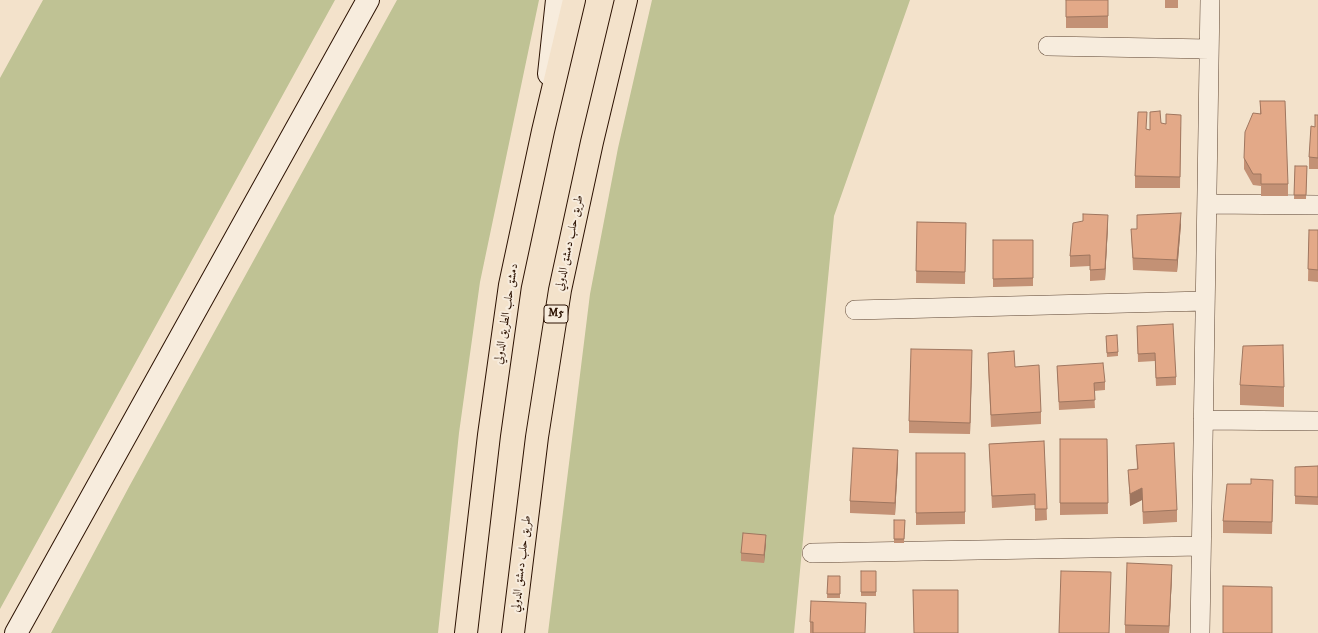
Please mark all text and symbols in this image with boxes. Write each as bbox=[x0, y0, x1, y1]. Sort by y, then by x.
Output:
street label: طريق حلب دمشق الدولي bbox=[553, 194, 587, 292]
street label: دمشق حلب الطريق الدولي bbox=[492, 262, 522, 366]
road number: M5 bbox=[544, 305, 568, 323]
street label: طريق حلب دمشق الدولي bbox=[509, 515, 535, 613]

